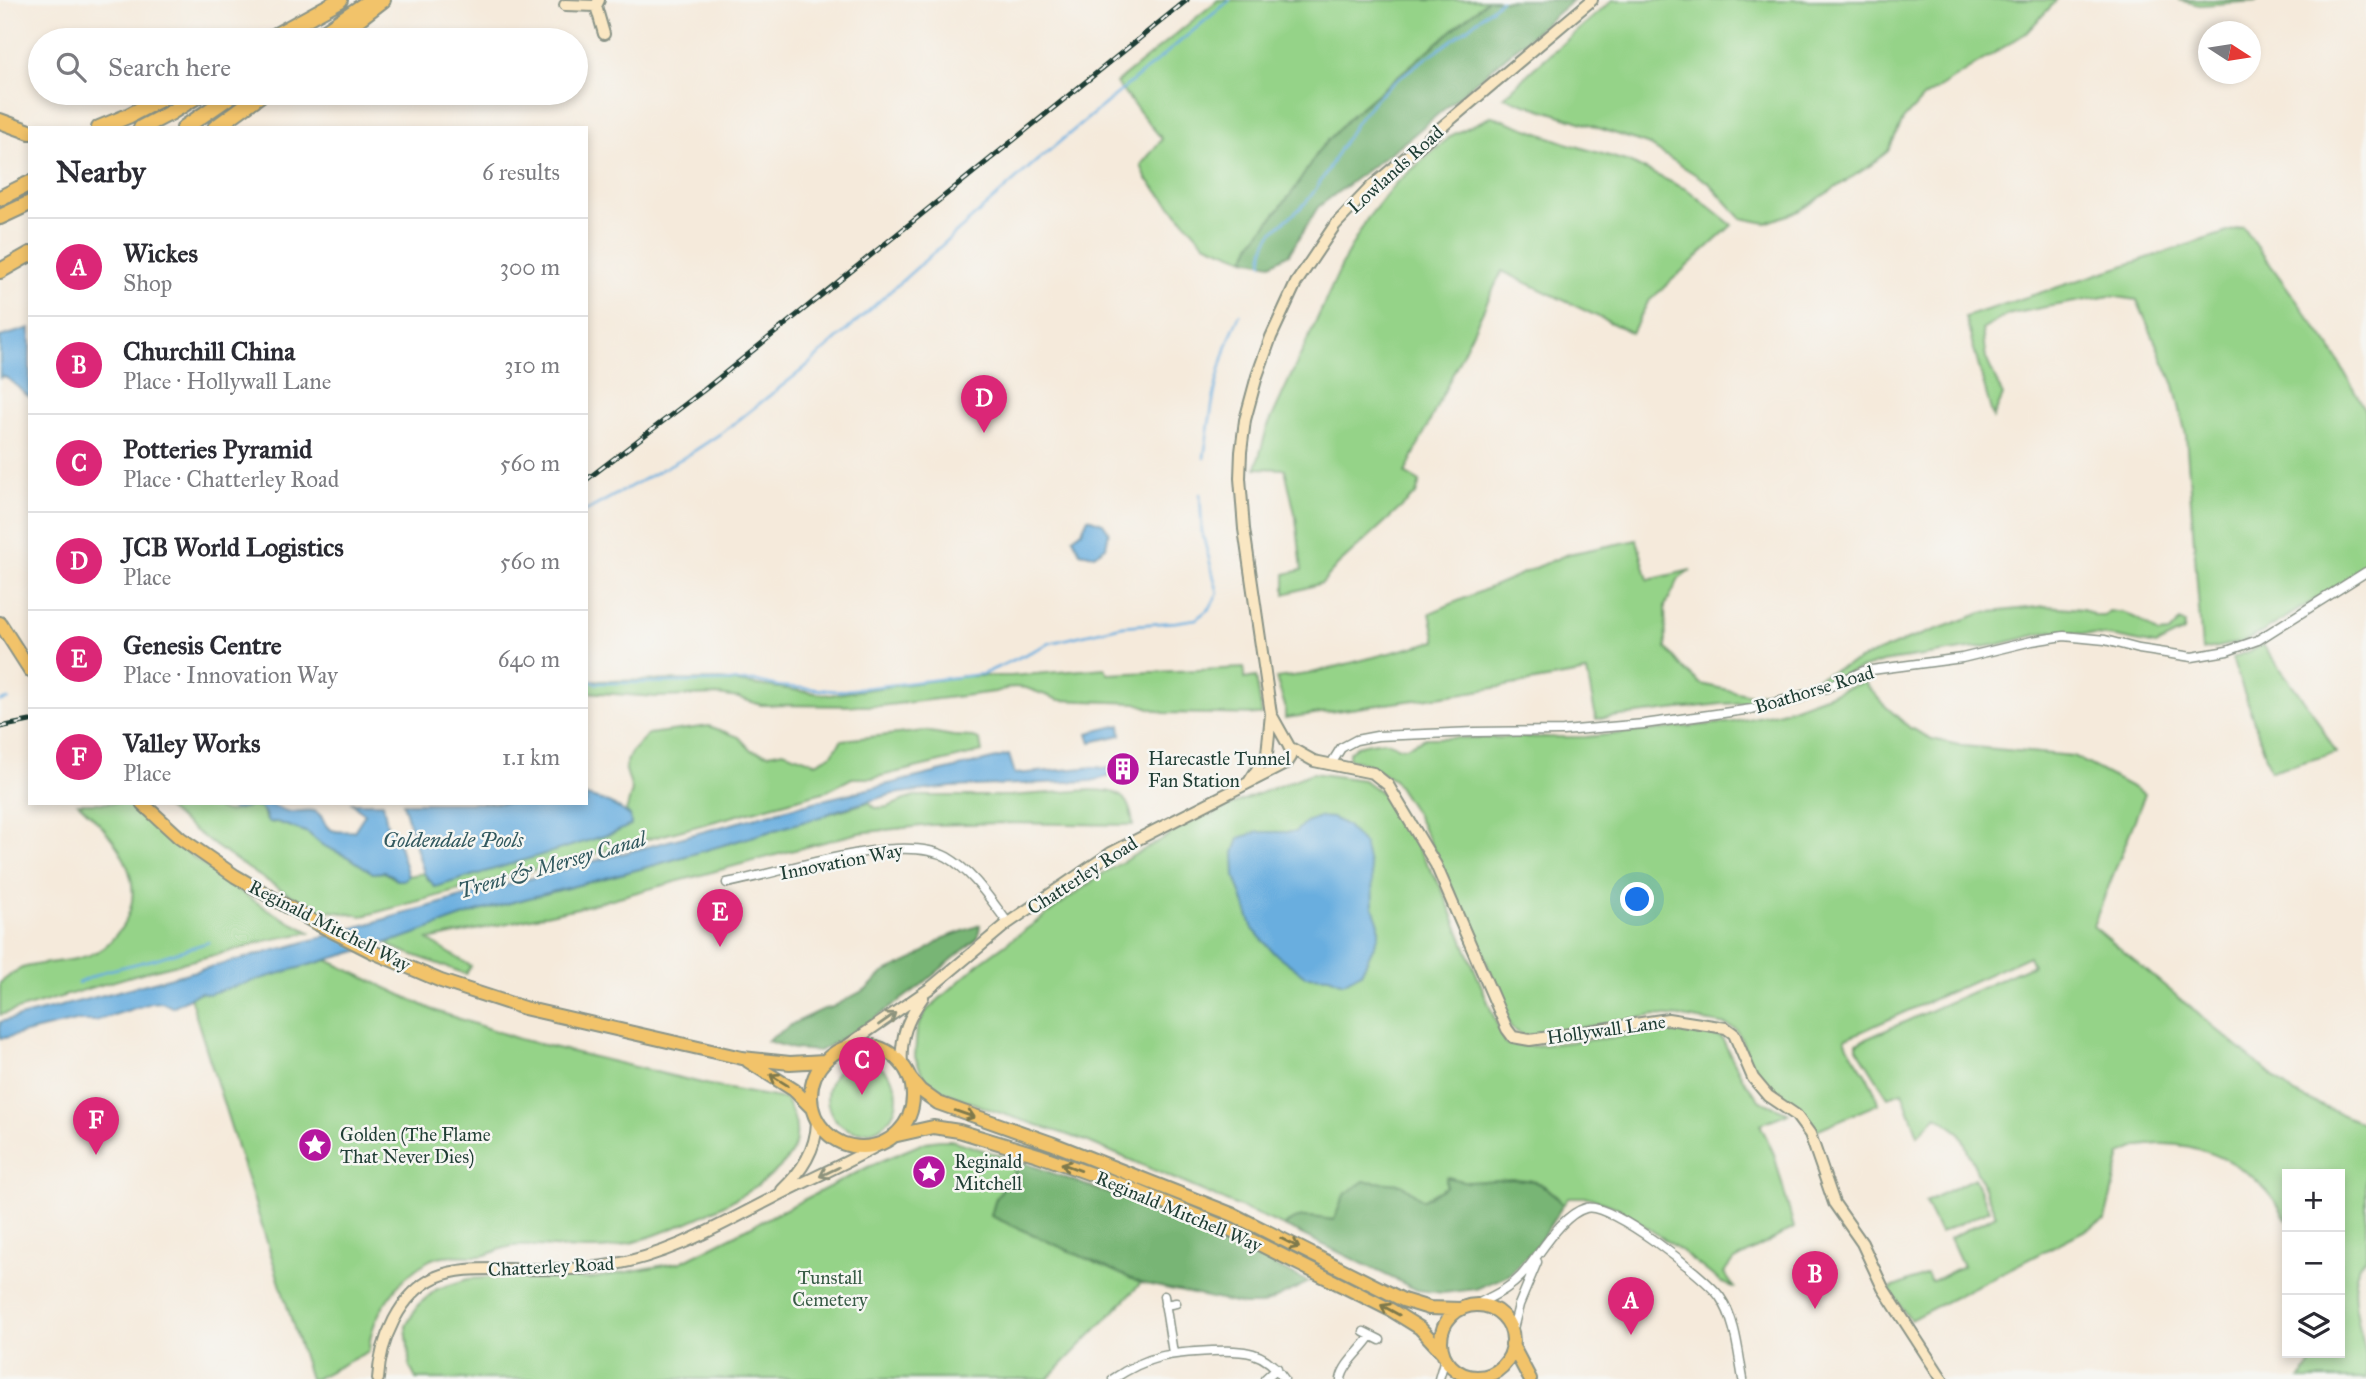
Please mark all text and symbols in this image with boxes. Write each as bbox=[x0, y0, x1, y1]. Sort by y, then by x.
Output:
north arrow bbox=[2198, 21, 2261, 84]
search box bbox=[28, 28, 588, 105]
icon: search bbox=[52, 48, 90, 86]
text: Search here bbox=[108, 51, 231, 83]
street label: Lowlands Road bbox=[1343, 120, 1448, 218]
text: Nearby bbox=[56, 154, 146, 190]
text: 6 results bbox=[482, 158, 560, 186]
text: Wickes bbox=[123, 237, 198, 269]
text: A bbox=[71, 253, 87, 281]
text: 300 m bbox=[500, 253, 560, 281]
text: Shop bbox=[123, 269, 172, 297]
text: Churchill China bbox=[123, 335, 295, 367]
text: B bbox=[71, 351, 87, 379]
text: 310 m bbox=[504, 351, 560, 379]
text: Place · Hollywall Lane bbox=[123, 367, 331, 395]
pin: D bbox=[961, 375, 1007, 433]
text: Potteries Pyramid bbox=[123, 433, 312, 465]
text: C bbox=[71, 449, 87, 477]
text: 560 m bbox=[500, 449, 560, 477]
text: Place · Chatterley Road bbox=[123, 465, 339, 493]
text: JCB World Logistics bbox=[123, 531, 344, 563]
text: D bbox=[70, 547, 88, 575]
text: 560 m bbox=[500, 547, 560, 575]
text: Place bbox=[123, 563, 171, 591]
text: Genesis Centre bbox=[123, 629, 282, 661]
text: E bbox=[71, 645, 87, 673]
text: 640 m bbox=[498, 645, 560, 673]
street label: Boathorse Road bbox=[1752, 660, 1877, 719]
text: Place · Innovation Way bbox=[123, 661, 338, 689]
text: Valley Works bbox=[123, 727, 260, 759]
text: F bbox=[71, 743, 87, 771]
text: 1.1 km bbox=[502, 743, 560, 771]
place label: Harecastle Tunnel Fan Station bbox=[1148, 747, 1291, 792]
building icon: Harecastle Tunnel Fan Station bbox=[1104, 750, 1142, 788]
text: Place bbox=[123, 759, 171, 787]
water label: Trent & Mersey Canal bbox=[455, 825, 651, 904]
water label: Goldendale Pools bbox=[383, 827, 524, 853]
street label: Chatterley Road bbox=[1023, 831, 1142, 919]
street label: Innovation Way bbox=[777, 838, 906, 885]
street label: Reginald Mitchell Way bbox=[245, 875, 415, 978]
your location bbox=[1620, 882, 1654, 916]
pin: E bbox=[697, 889, 743, 947]
street label: Hollywall Lane bbox=[1545, 1010, 1667, 1049]
one-way arrow bbox=[877, 1012, 896, 1026]
pin: C bbox=[839, 1037, 885, 1095]
one-way arrow bbox=[770, 1073, 790, 1087]
pin: F bbox=[73, 1097, 119, 1155]
one-way arrow bbox=[954, 1108, 976, 1121]
place label: Golden (The Flame That Never Dies) bbox=[340, 1123, 491, 1169]
place icon: Golden (The Flame That Never Dies) bbox=[296, 1126, 334, 1164]
place label: Reginald Mitchell bbox=[954, 1150, 1023, 1195]
place icon: Reginald Mitchell bbox=[910, 1153, 948, 1191]
one-way arrow bbox=[1061, 1160, 1083, 1172]
one-way arrow bbox=[819, 1165, 840, 1179]
street label: Reginald Mitchell Way bbox=[1092, 1166, 1266, 1258]
map controls bbox=[2282, 1169, 2345, 1358]
button: + bbox=[2282, 1169, 2345, 1232]
button: − bbox=[2282, 1232, 2345, 1295]
one-way arrow bbox=[1279, 1236, 1300, 1250]
pin: B bbox=[1792, 1251, 1838, 1309]
street label: Chatterley Road bbox=[487, 1252, 615, 1281]
park label: Tunstall Cemetery bbox=[792, 1266, 869, 1311]
pin: A bbox=[1608, 1277, 1654, 1335]
button: layers bbox=[2282, 1295, 2345, 1358]
one-way arrow bbox=[1381, 1303, 1401, 1317]

